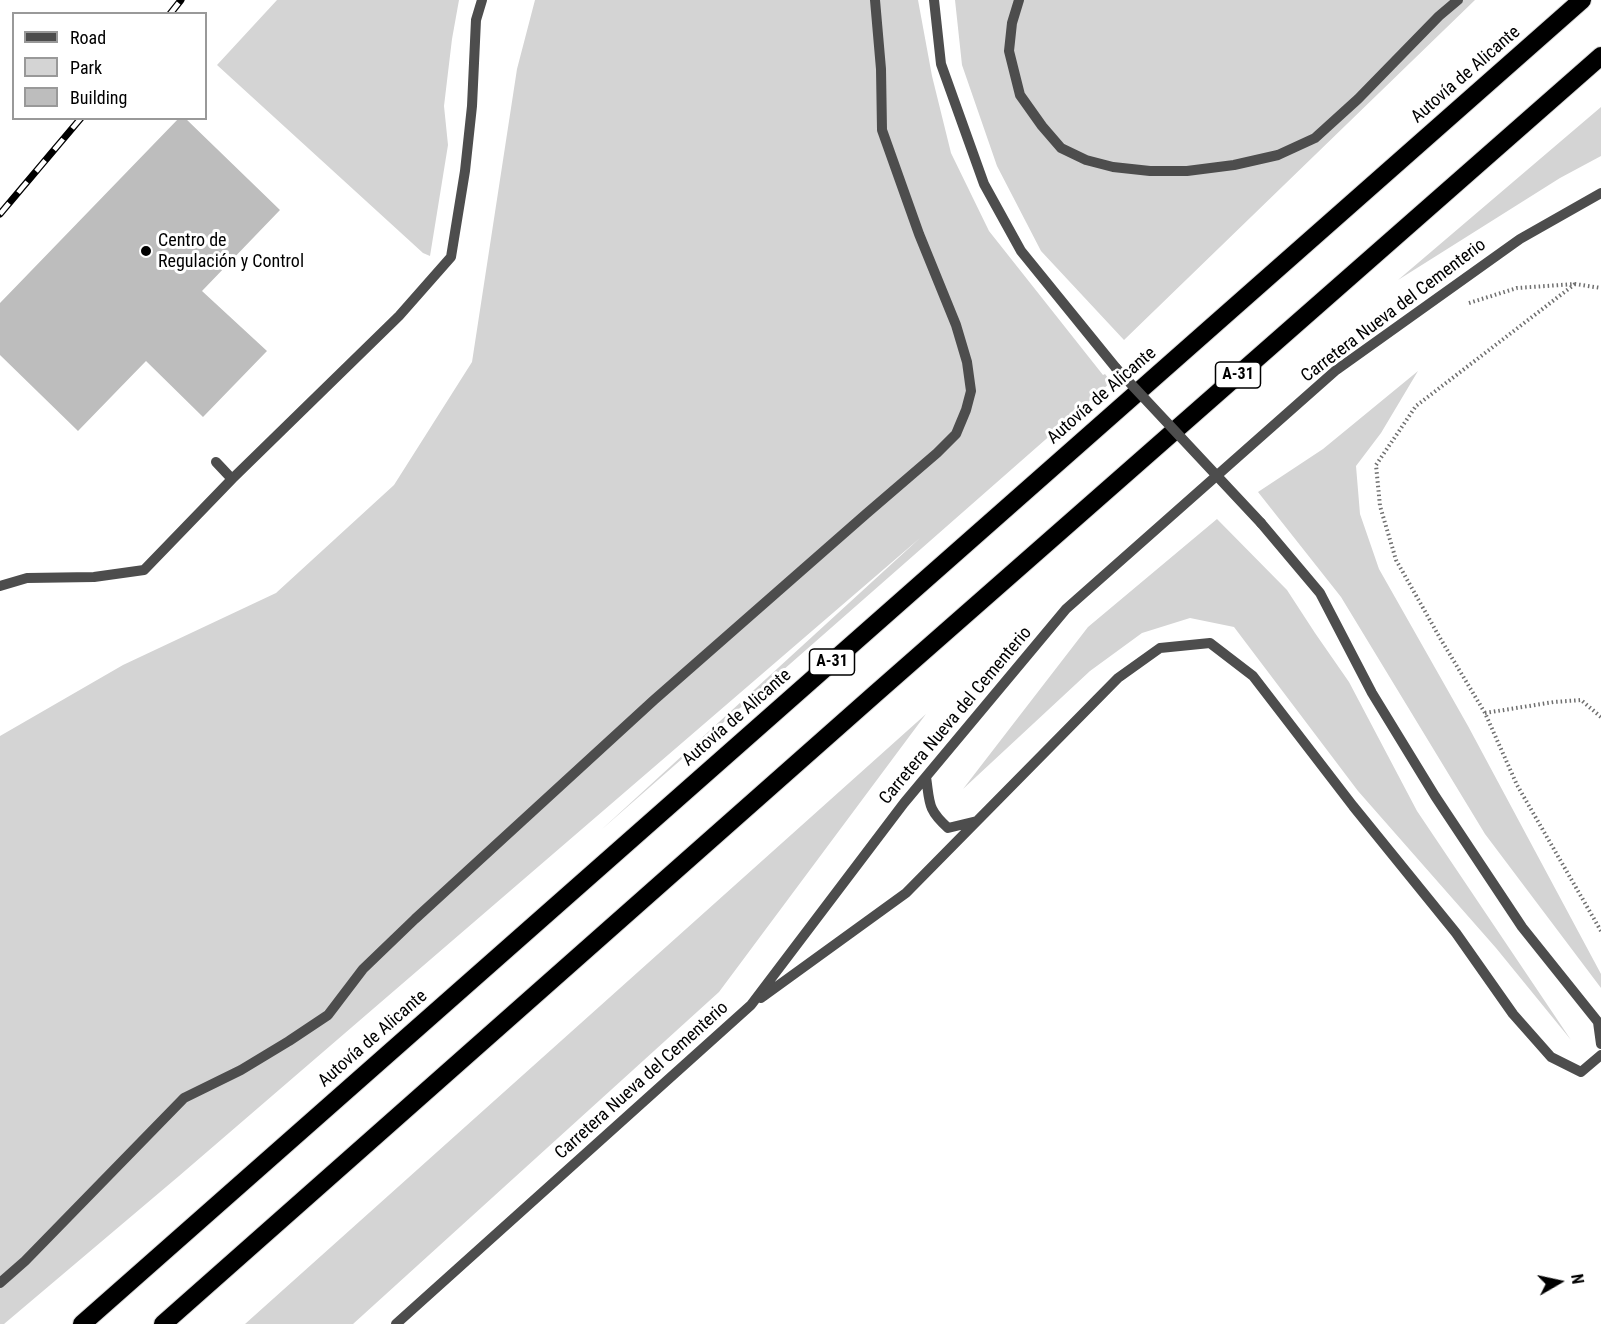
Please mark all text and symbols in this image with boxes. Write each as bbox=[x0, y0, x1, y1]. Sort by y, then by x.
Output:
legend bbox=[12, 12, 207, 120]
street label: Autovía de Alicante bbox=[1407, 22, 1525, 128]
text: Road bbox=[70, 27, 106, 48]
text: Park bbox=[70, 57, 102, 78]
text: Building bbox=[70, 87, 127, 108]
place label: Centro de Regulación y Control bbox=[158, 230, 304, 272]
street label: Carretera Nueva del Cementerio bbox=[1297, 234, 1491, 388]
marker: Centro de Regulación y Control bbox=[139, 244, 153, 258]
street label: Autovía de Alicante bbox=[1043, 343, 1161, 449]
road number: A-31 bbox=[1216, 362, 1260, 388]
street label: Carretera Nueva del Cementerio bbox=[875, 623, 1037, 809]
road number: A-31 bbox=[810, 649, 854, 675]
street label: Autovía de Alicante bbox=[678, 665, 796, 771]
street label: Autovía de Alicante bbox=[314, 986, 432, 1092]
street label: Carretera Nueva del Cementerio bbox=[551, 997, 733, 1165]
north arrow bbox=[1529, 1252, 1589, 1312]
text: N bbox=[1567, 1273, 1587, 1285]

